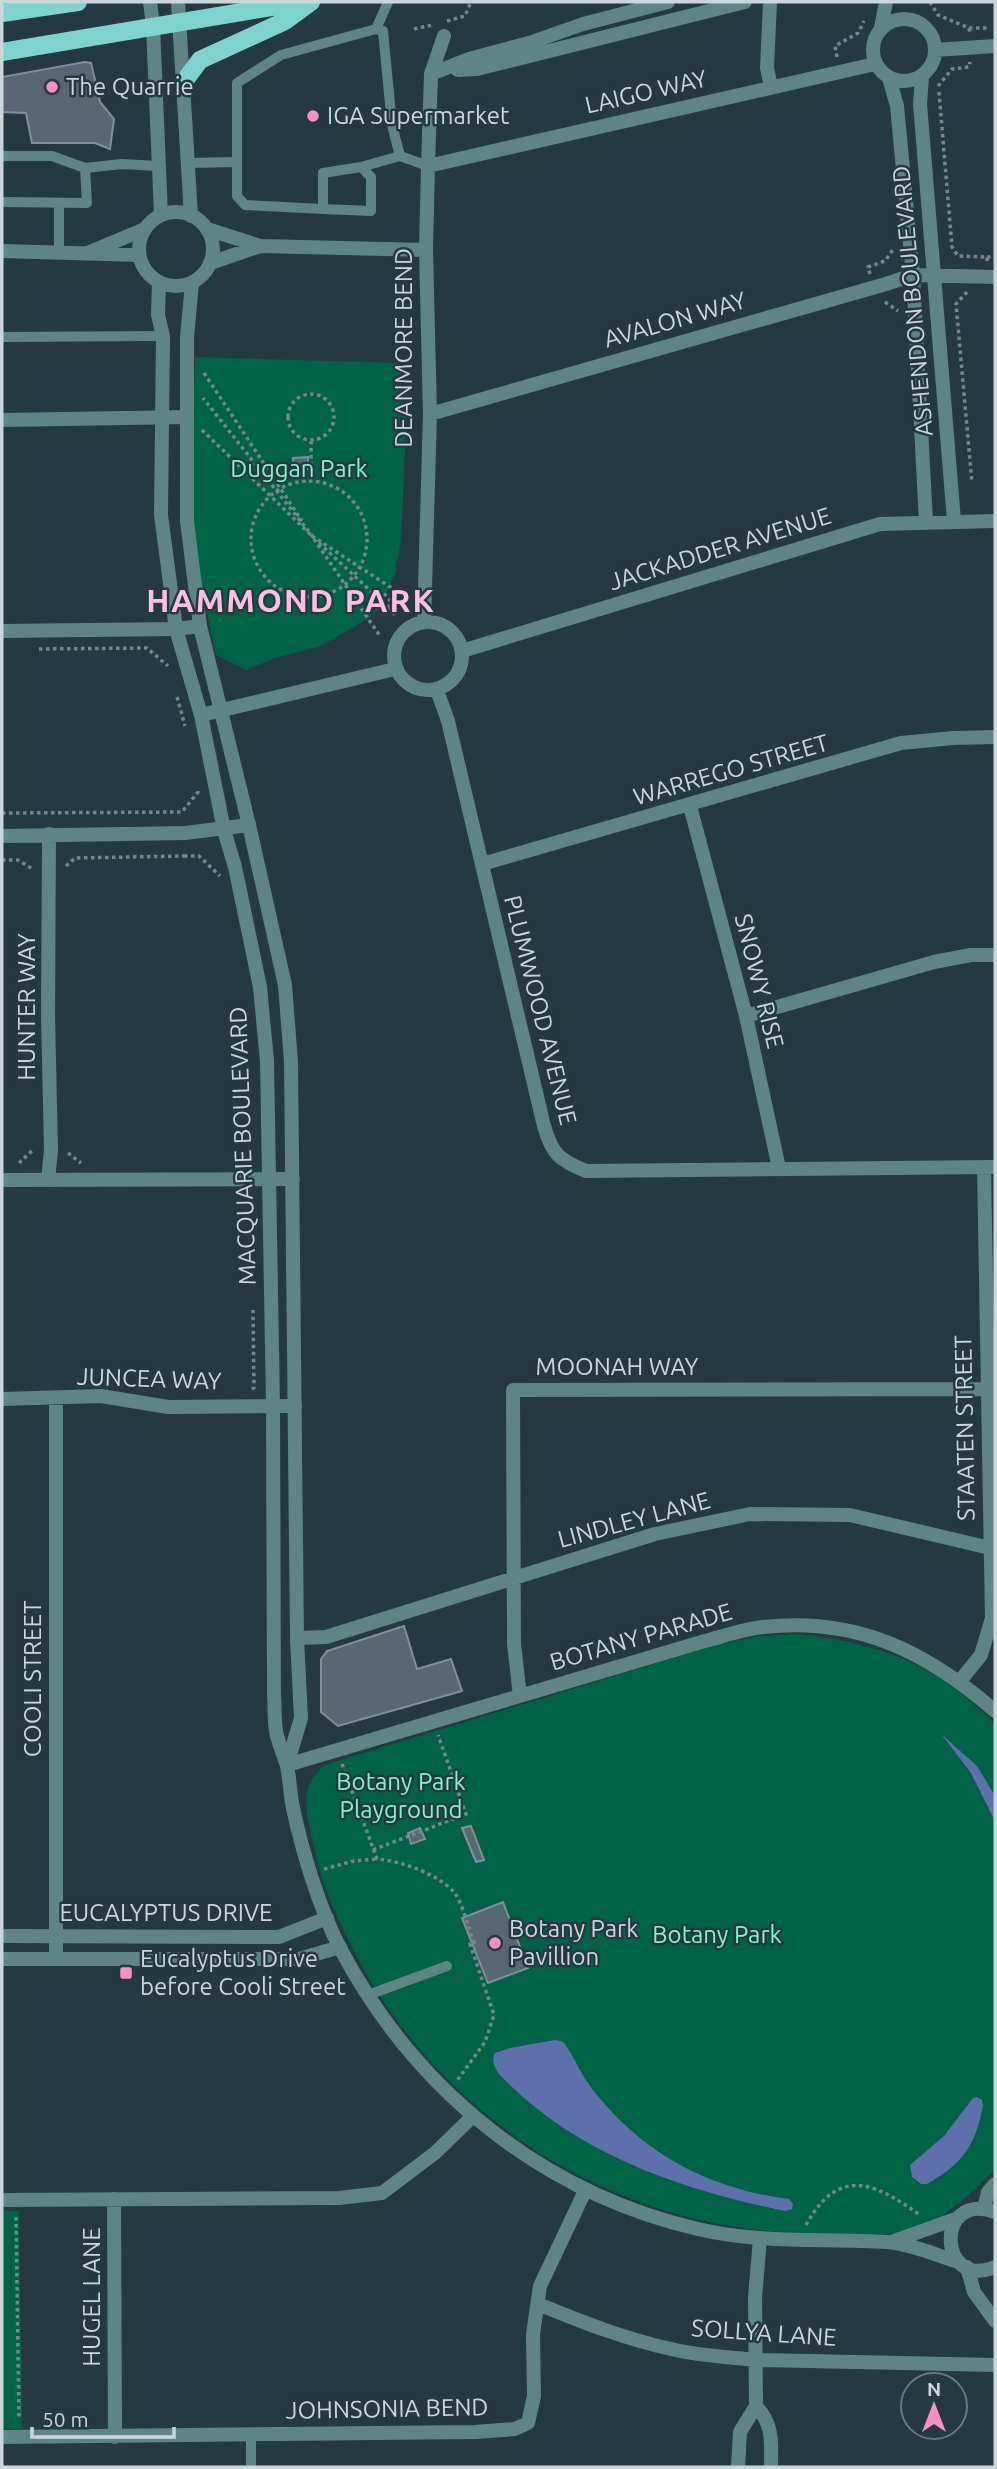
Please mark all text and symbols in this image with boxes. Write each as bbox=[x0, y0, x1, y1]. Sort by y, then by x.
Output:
street label: LAIGO WAY bbox=[582, 64, 710, 119]
place label: The Quarrie bbox=[66, 73, 194, 100]
marker: The Quarrie bbox=[44, 79, 60, 95]
place label: IGA Supermarket bbox=[327, 102, 510, 129]
marker: IGA Supermarket bbox=[305, 108, 321, 124]
street label: ASHENDON BOULEVARD bbox=[887, 165, 938, 437]
street label: DEANMORE BEND bbox=[390, 248, 417, 448]
street label: AVALON WAY bbox=[601, 286, 749, 353]
park label: Duggan Park bbox=[230, 455, 368, 482]
street label: JACKADDER AVENUE bbox=[606, 502, 834, 595]
district label: HAMMOND PARK bbox=[146, 582, 436, 618]
street label: WARREGO STREET bbox=[630, 729, 832, 810]
street label: PLUMWOOD AVENUE bbox=[499, 892, 582, 1127]
street label: SNOWY RISE bbox=[730, 911, 789, 1051]
street label: HUNTER WAY bbox=[13, 933, 40, 1081]
street label: MACQUARIE BOULEVARD bbox=[224, 1006, 261, 1286]
street label: STAATEN STREET bbox=[949, 1335, 980, 1521]
street label: MOONAH WAY bbox=[536, 1353, 698, 1380]
street label: JUNCEA WAY bbox=[76, 1362, 222, 1395]
street label: LINDLEY LANE bbox=[555, 1486, 713, 1553]
street label: BOTANY PARADE bbox=[547, 1598, 735, 1675]
street label: COOLI STREET bbox=[19, 1601, 46, 1757]
park label: Botany Park Playground bbox=[336, 1768, 466, 1823]
street label: EUCALYPTUS DRIVE bbox=[59, 1899, 273, 1926]
place label: Botany Park Pavillion bbox=[509, 1915, 638, 1970]
park label: Botany Park bbox=[652, 1921, 782, 1948]
marker: Botany Park Pavillion bbox=[487, 1935, 503, 1951]
place label: Eucalyptus Drive before Cooli Street bbox=[140, 1945, 346, 2000]
marker: Eucalyptus Drive before Cooli Street bbox=[118, 1965, 134, 1981]
street label: HUGEL LANE bbox=[78, 2227, 105, 2367]
street label: SOLLYA LANE bbox=[690, 2314, 838, 2351]
north arrow bbox=[899, 2371, 969, 2441]
text: N bbox=[927, 2378, 941, 2400]
street label: JOHNSONIA BEND bbox=[285, 2393, 489, 2424]
scale bar bbox=[32, 2396, 173, 2440]
text: 50 m bbox=[42, 2407, 89, 2431]

